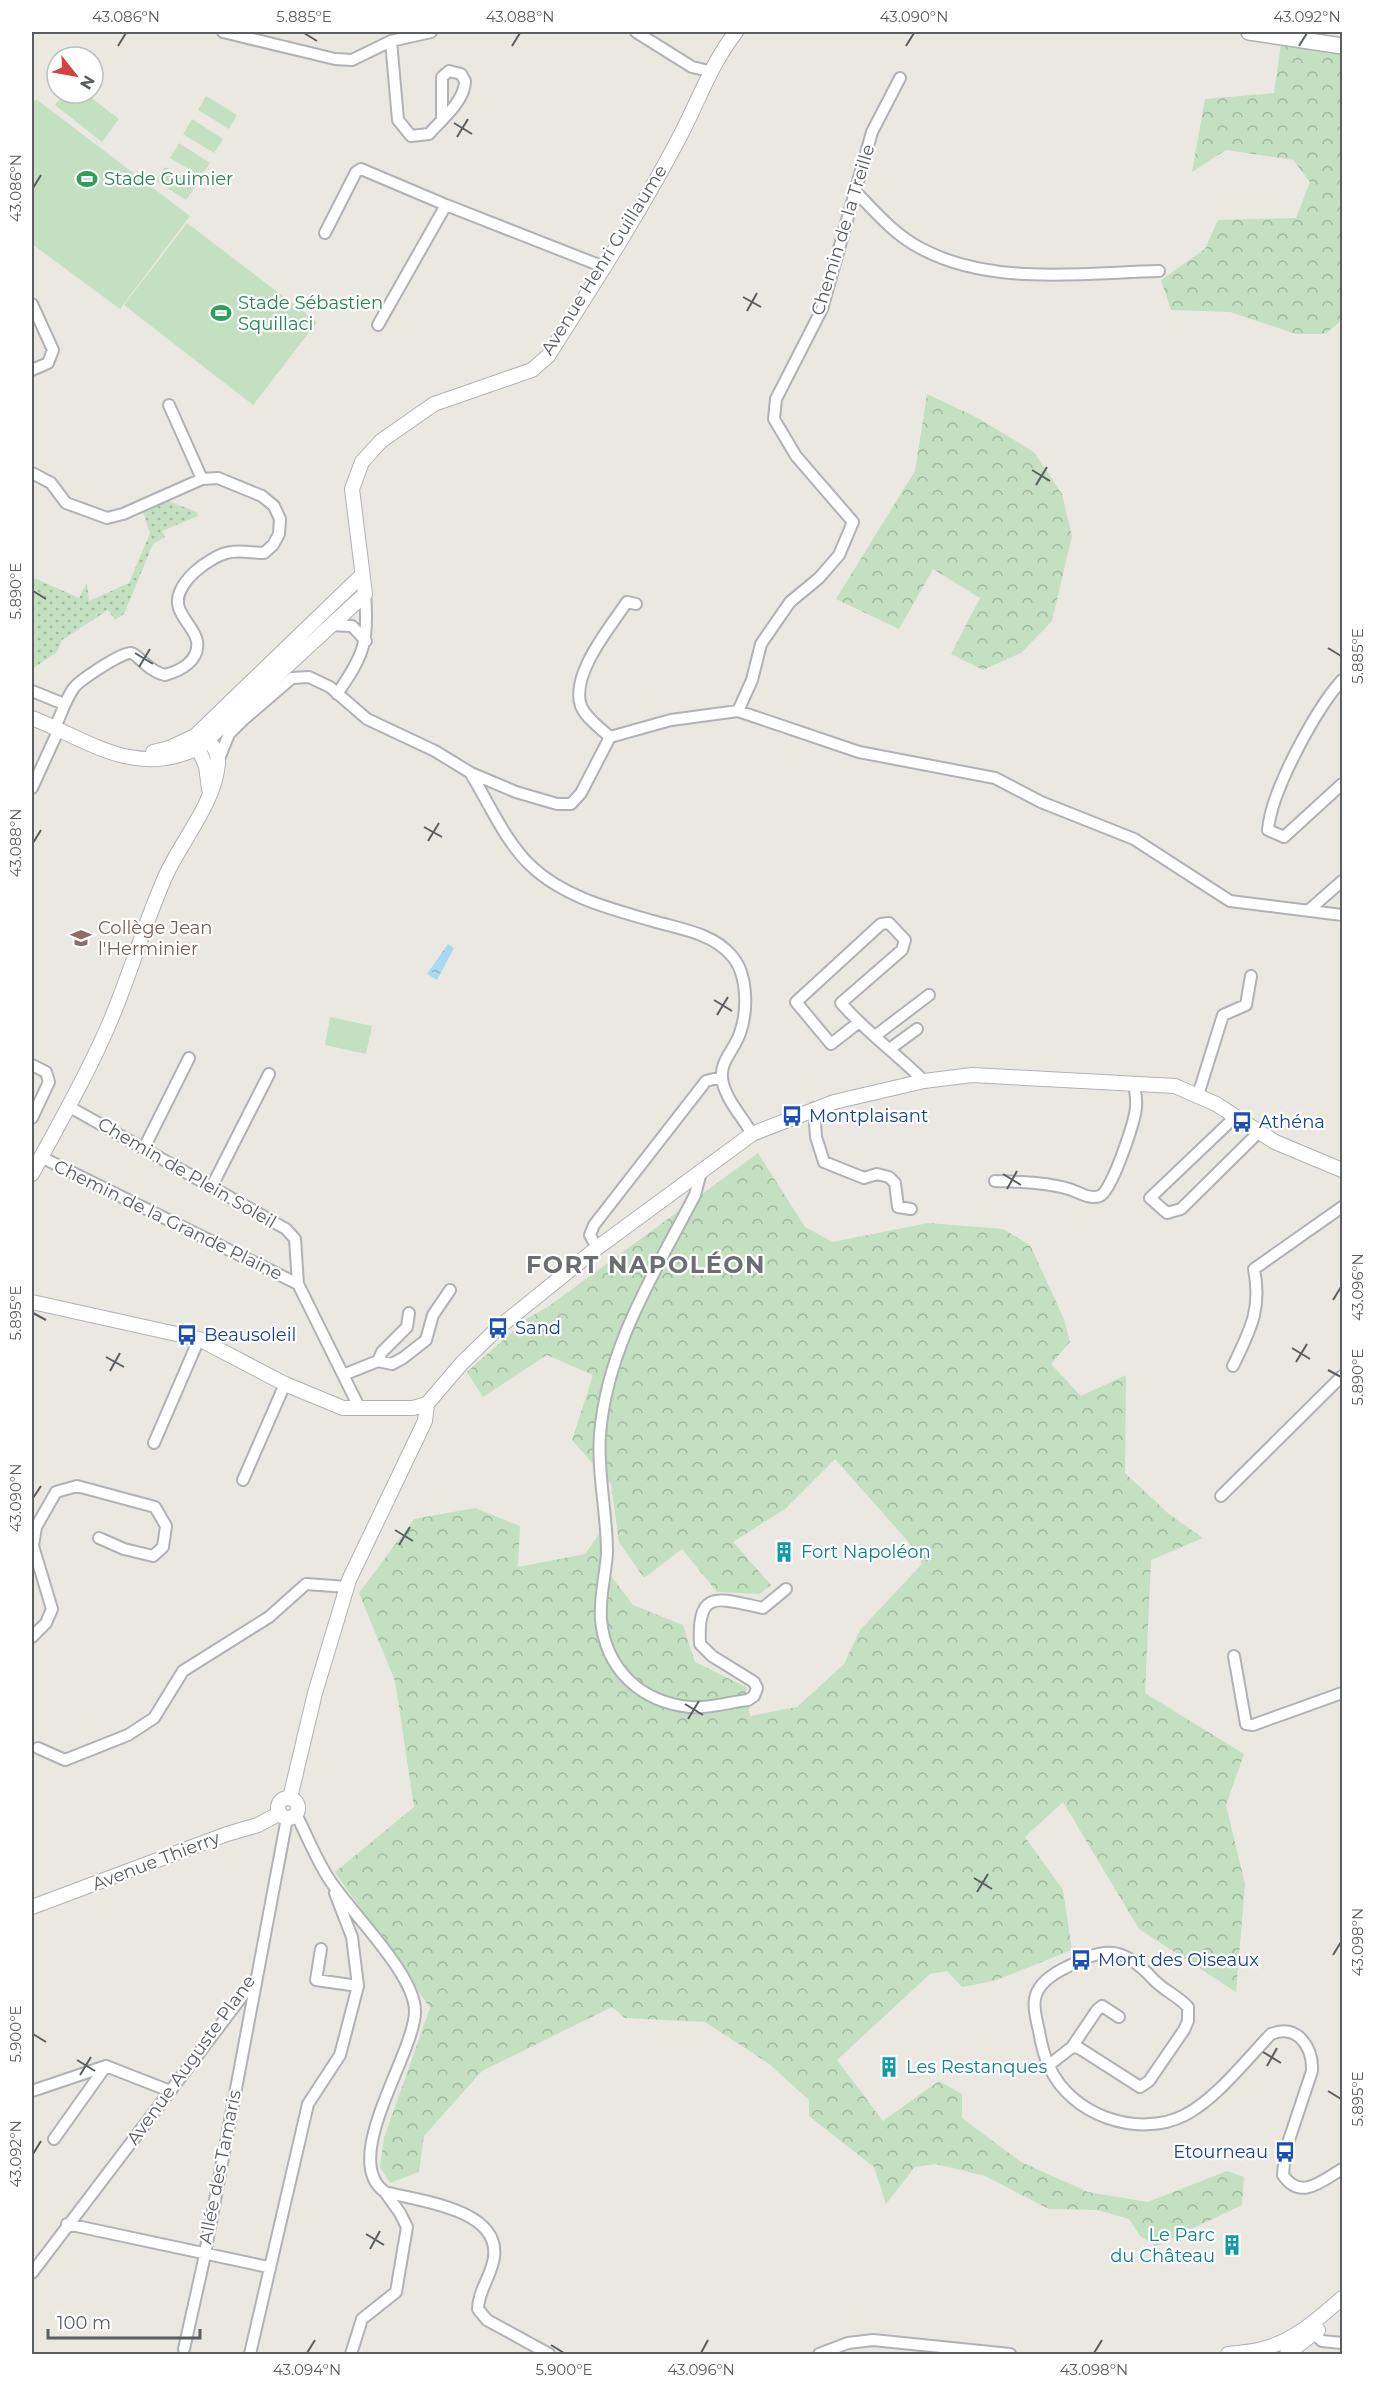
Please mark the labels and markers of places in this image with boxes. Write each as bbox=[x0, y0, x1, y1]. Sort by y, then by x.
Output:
sports icon: Stade Guimier bbox=[75, 167, 99, 191]
place label: Stade Guimier bbox=[104, 168, 233, 190]
place label: Stade Sébastien Squillaci bbox=[238, 292, 383, 335]
sports icon: Stade Sébastien Squillaci bbox=[209, 301, 233, 325]
place label: Collège Jean l'Herminier bbox=[98, 917, 213, 960]
school or university icon: Collège Jean l'Herminier bbox=[69, 926, 93, 950]
bus stop icon: Montplaisant bbox=[780, 1104, 804, 1128]
place label: Montplaisant bbox=[809, 1105, 928, 1127]
bus stop icon: Athéna bbox=[1230, 1110, 1254, 1134]
place label: Athéna bbox=[1259, 1111, 1325, 1133]
bus stop icon: Sand bbox=[486, 1316, 510, 1340]
place label: Sand bbox=[515, 1317, 561, 1339]
bus stop icon: Beausoleil bbox=[175, 1323, 199, 1347]
place label: Beausoleil bbox=[204, 1324, 296, 1346]
building icon: Fort Napoléon bbox=[772, 1540, 796, 1564]
place label: Fort Napoléon bbox=[801, 1541, 931, 1563]
bus stop icon: Mont des Oiseaux bbox=[1069, 1948, 1093, 1972]
place label: Mont des Oiseaux bbox=[1098, 1949, 1259, 1971]
building icon: Les Restanques bbox=[877, 2055, 901, 2079]
place label: Les Restanques bbox=[906, 2056, 1047, 2078]
bus stop icon: Etourneau bbox=[1273, 2140, 1297, 2164]
place label: Etourneau bbox=[1173, 2141, 1268, 2163]
place label: Le Parc du Château bbox=[1110, 2224, 1215, 2267]
building icon: Le Parc du Château bbox=[1220, 2233, 1244, 2257]

